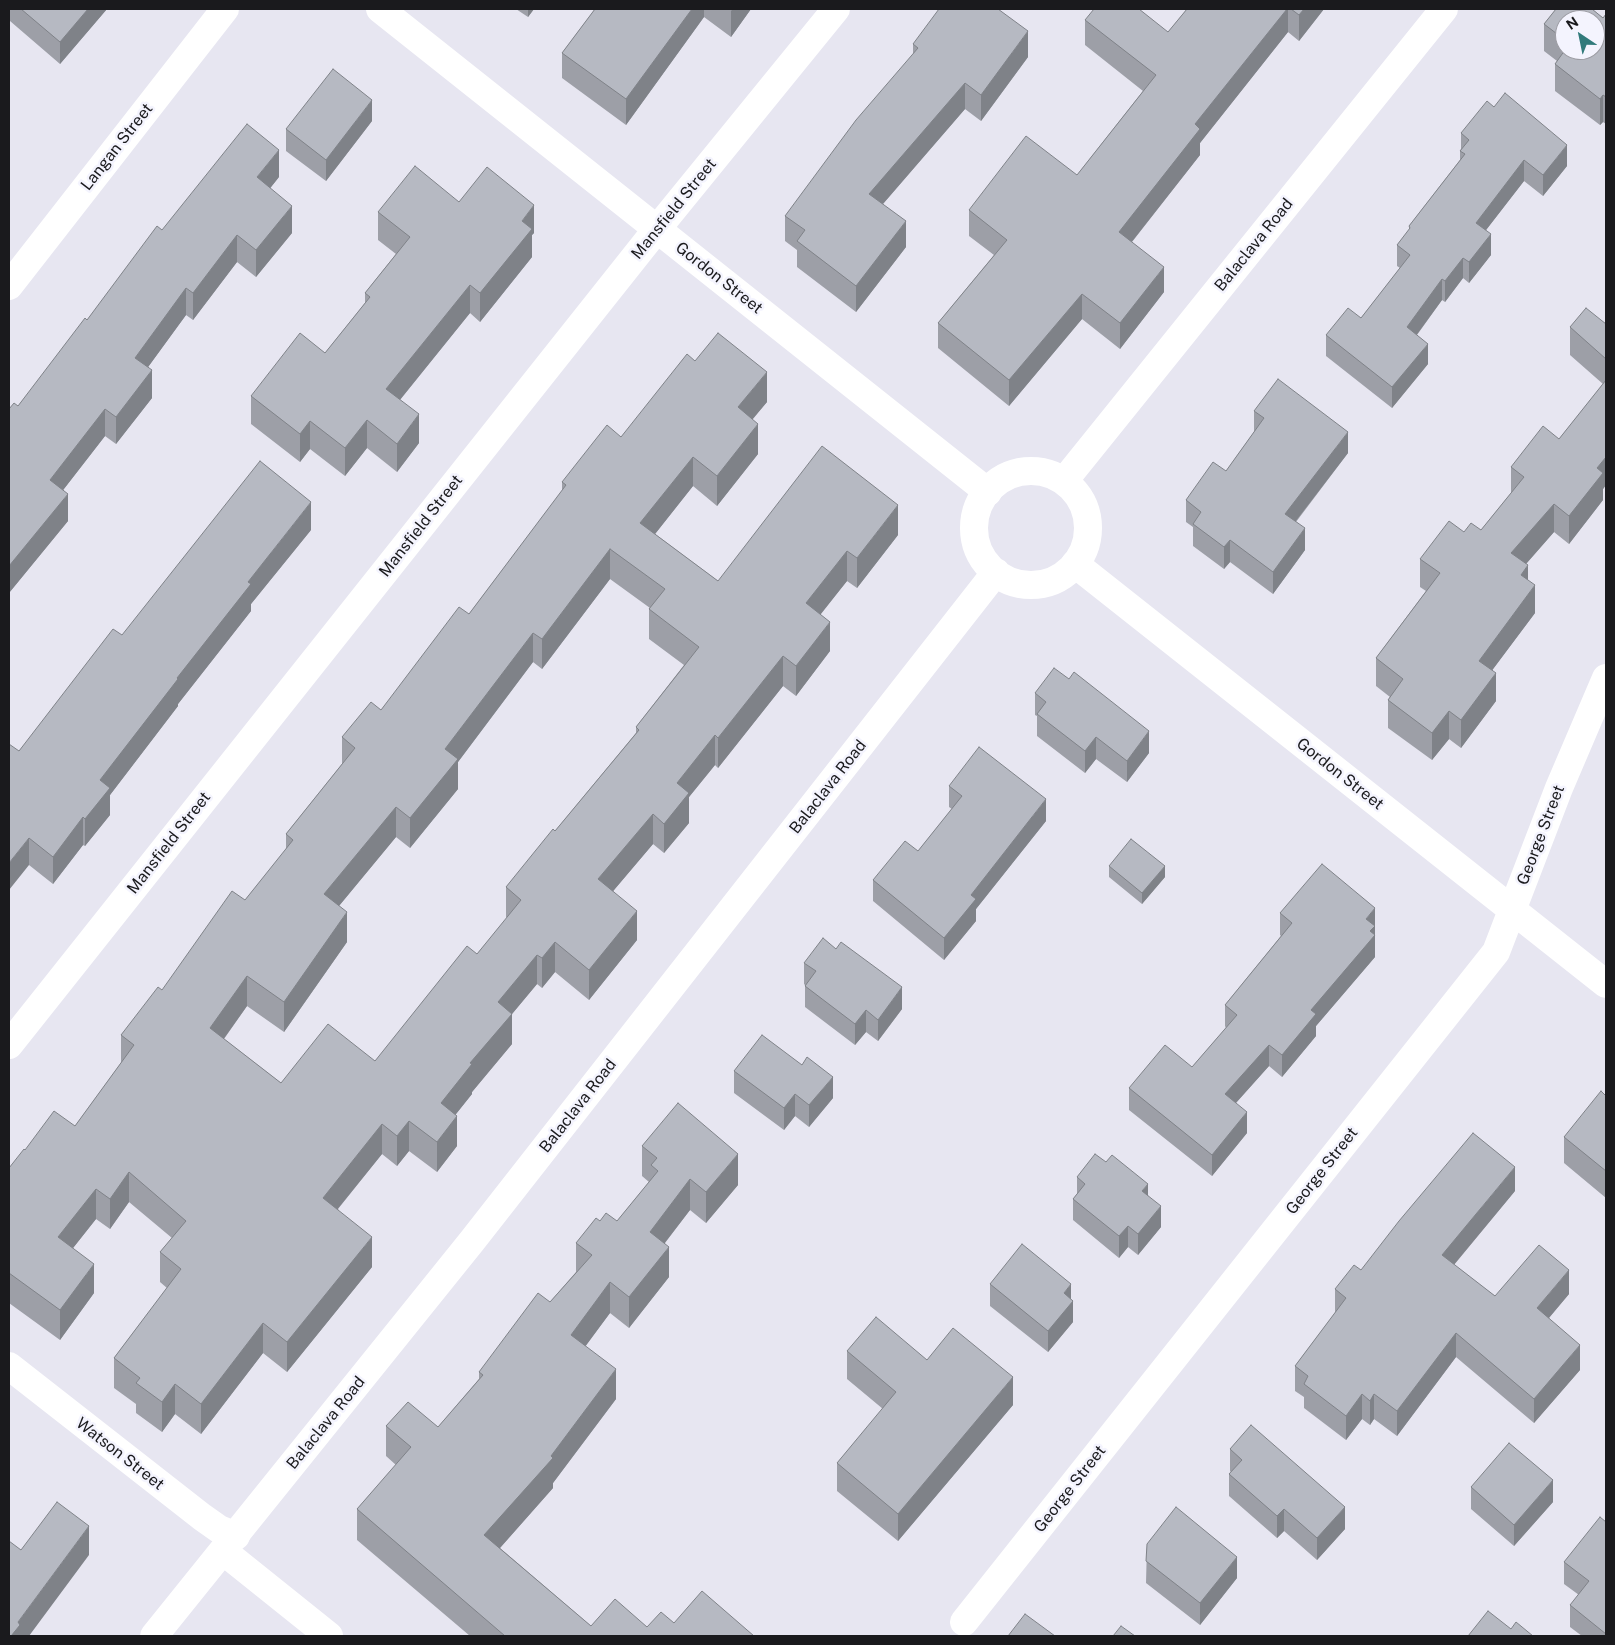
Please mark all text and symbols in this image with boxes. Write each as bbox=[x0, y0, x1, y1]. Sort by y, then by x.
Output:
north arrow bbox=[1555, 10, 1605, 60]
text: N bbox=[1563, 14, 1581, 33]
street label: Langan Street bbox=[77, 100, 157, 194]
street label: Mansfield Street bbox=[628, 155, 720, 263]
street label: Balaclava Road bbox=[1211, 195, 1297, 295]
street label: Gordon Street bbox=[672, 238, 766, 318]
street label: Mansfield Street bbox=[375, 471, 467, 581]
street label: Gordon Street bbox=[1293, 734, 1387, 814]
street label: Balaclava Road bbox=[785, 736, 871, 838]
street label: George Street bbox=[1513, 782, 1569, 888]
street label: Mansfield Street bbox=[123, 788, 215, 898]
street label: Balaclava Road bbox=[535, 1055, 621, 1157]
street label: George Street bbox=[1282, 1124, 1362, 1218]
street label: Balaclava Road bbox=[283, 1373, 369, 1473]
street label: Watson Street bbox=[72, 1414, 168, 1494]
street label: George Street bbox=[1030, 1442, 1110, 1536]

